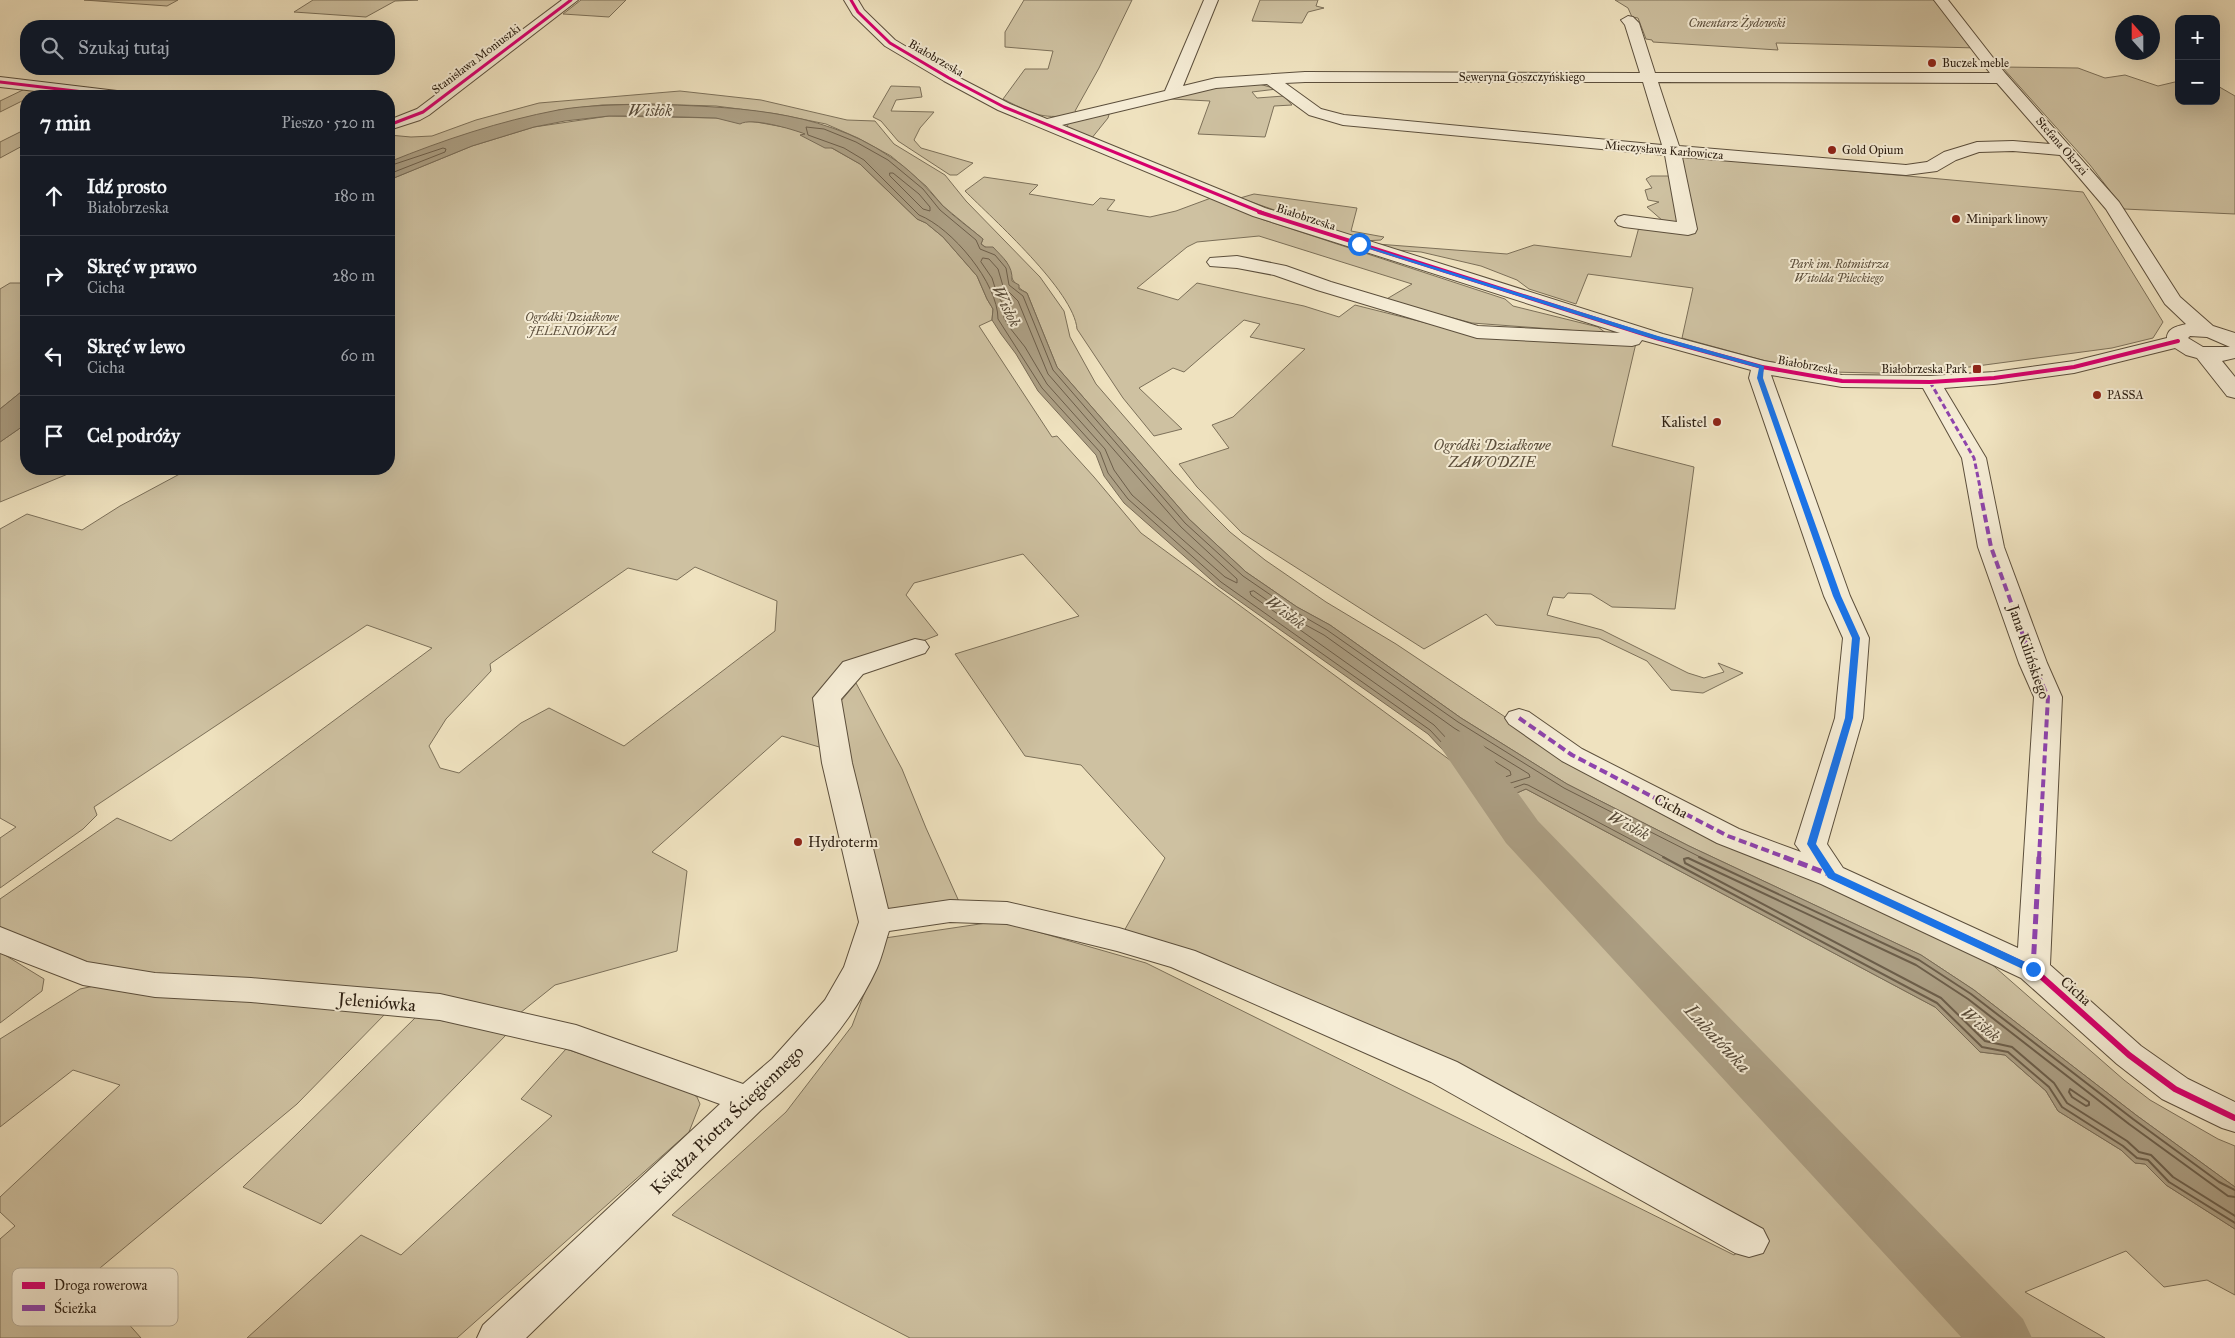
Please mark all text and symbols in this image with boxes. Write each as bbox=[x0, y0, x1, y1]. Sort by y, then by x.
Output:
park label: Cmentarz Żydowski bbox=[1688, 14, 1786, 30]
north arrow bbox=[2115, 15, 2160, 60]
map controls bbox=[2175, 15, 2220, 105]
button: + bbox=[2175, 15, 2220, 60]
search box bbox=[20, 20, 395, 75]
street label: Stanisława Moniuszki bbox=[429, 21, 524, 97]
icon: search bbox=[38, 34, 66, 62]
text: Szukaj tutaj bbox=[78, 36, 170, 59]
street label: Białobrzeska bbox=[906, 37, 967, 80]
place label: Buczek meble bbox=[1942, 56, 2009, 70]
marker: Buczek meble bbox=[1926, 57, 1938, 69]
button: − bbox=[2175, 60, 2220, 105]
street label: Seweryna Goszczyńskiego bbox=[1459, 70, 1585, 85]
water label: Wisłok bbox=[628, 101, 672, 120]
text: 7 min bbox=[40, 110, 91, 136]
text: Pieszo · 520 m bbox=[282, 113, 375, 132]
street label: Stefana Okrzei bbox=[2033, 114, 2091, 178]
street label: Mieczysława Karłowicza bbox=[1604, 138, 1725, 162]
place label: Gold Opium bbox=[1842, 143, 1904, 157]
marker: Gold Opium bbox=[1826, 144, 1838, 156]
text: Idź prosto bbox=[87, 175, 167, 198]
icon: ahead bbox=[40, 182, 68, 210]
text: 180 m bbox=[334, 186, 375, 205]
text: Białobrzeska bbox=[87, 198, 169, 217]
street label: Białobrzeska bbox=[1275, 201, 1338, 233]
place label: Minipark linowy bbox=[1966, 212, 2048, 226]
marker: Minipark linowy bbox=[1950, 213, 1962, 225]
route start bbox=[1348, 233, 1371, 256]
text: Skręć w prawo bbox=[87, 255, 197, 278]
park label: Park im. Rotmistrza Witolda Pileckiego bbox=[1789, 257, 1889, 285]
icon: right bbox=[40, 262, 68, 290]
text: 280 m bbox=[332, 266, 375, 285]
text: Cicha bbox=[87, 278, 125, 297]
water label: Wisłok bbox=[988, 282, 1025, 330]
park label: Ogródki Działkowe JELENIÓWKA bbox=[525, 310, 619, 338]
text: Skręć w lewo bbox=[87, 335, 185, 358]
icon: left bbox=[40, 342, 68, 370]
text: 60 m bbox=[341, 346, 375, 365]
street label: Białobrzeska bbox=[1777, 353, 1840, 377]
text: Cicha bbox=[87, 358, 125, 377]
place label: Białobrzeska Park bbox=[1881, 362, 1967, 376]
marker: Białobrzeska Park bbox=[1971, 363, 1983, 375]
place label: PASSA bbox=[2107, 388, 2144, 402]
marker: PASSA bbox=[2091, 389, 2103, 401]
place label: Kalistel bbox=[1661, 413, 1708, 431]
marker: Kalistel bbox=[1711, 416, 1723, 428]
icon: arrive bbox=[40, 422, 68, 450]
text: Cel podróży bbox=[87, 424, 180, 447]
park label: Ogródki Działkowe ZAWODZIE bbox=[1434, 436, 1551, 471]
water label: Wisłok bbox=[1262, 592, 1309, 633]
street label: Jana Kilińskiego bbox=[2003, 601, 2054, 702]
street label: Cicha bbox=[1651, 790, 1691, 823]
water label: Wisłok bbox=[1605, 807, 1653, 844]
place label: Hydroterm bbox=[808, 833, 878, 851]
marker: Hydroterm bbox=[792, 836, 804, 848]
route end bbox=[2022, 958, 2045, 981]
street label: Cicha bbox=[2057, 973, 2096, 1010]
street label: Jeleniówka bbox=[335, 987, 417, 1017]
water label: Lubatówka bbox=[1679, 998, 1755, 1078]
water label: Wisłok bbox=[1958, 1003, 2004, 1046]
street label: Księdza Piotra Ściegiennego bbox=[644, 1039, 809, 1200]
legend bbox=[12, 1268, 178, 1326]
text: Droga rowerowa bbox=[54, 1277, 147, 1294]
text: Ścieżka bbox=[54, 1298, 97, 1317]

